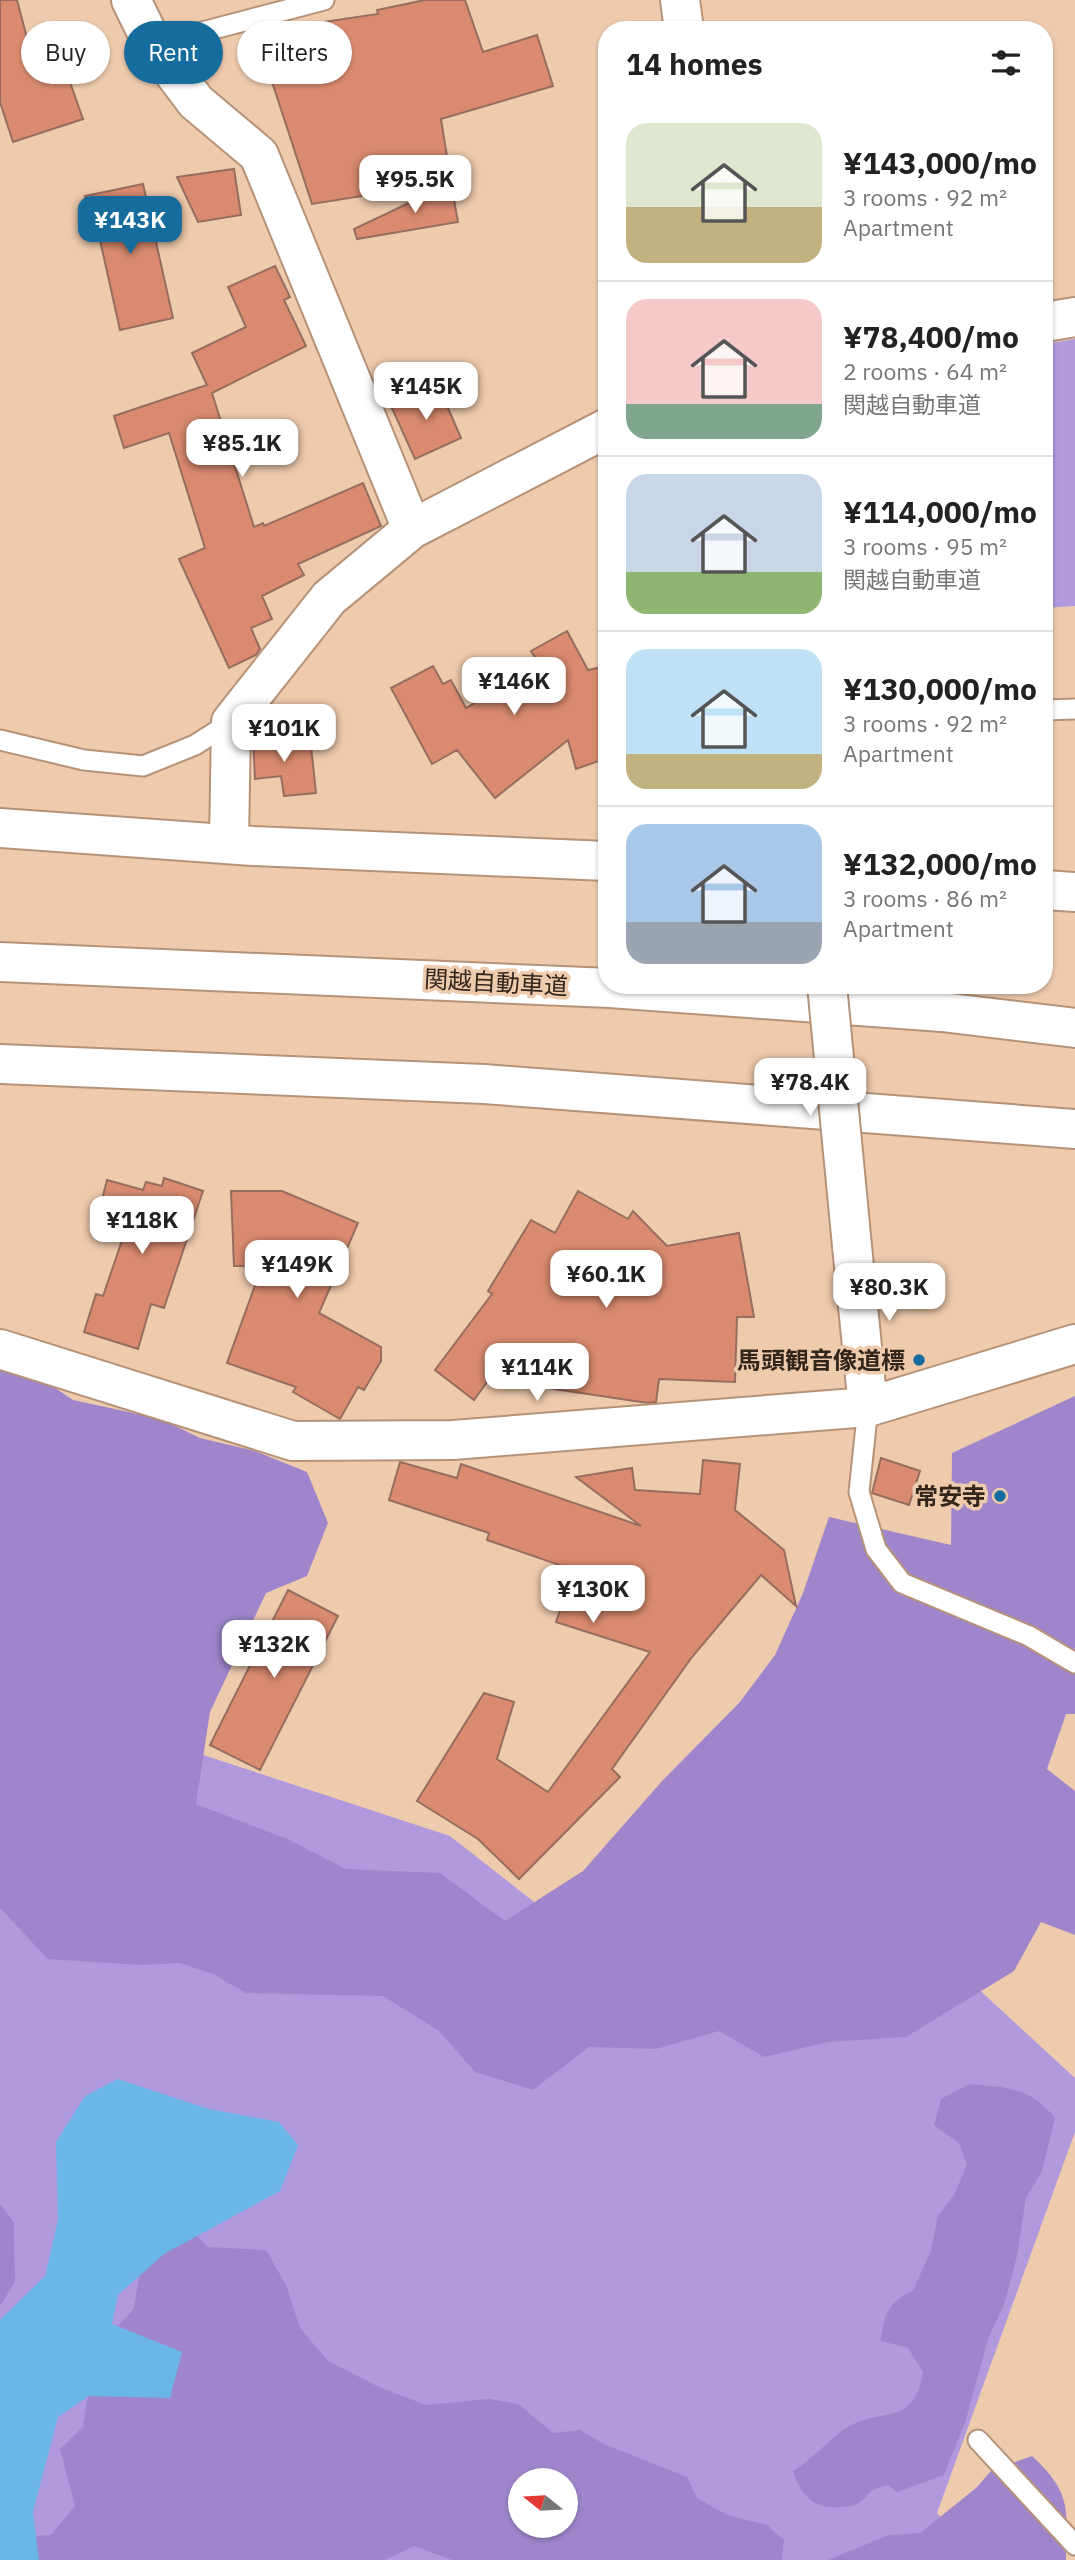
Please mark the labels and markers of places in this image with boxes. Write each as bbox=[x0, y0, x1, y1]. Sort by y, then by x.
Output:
pin: ¥95.5K bbox=[358, 156, 472, 215]
pin: ¥143K bbox=[81, 196, 179, 256]
pin: ¥145K bbox=[377, 362, 475, 422]
pin: ¥85.1K bbox=[185, 420, 299, 479]
pin: ¥146K bbox=[465, 658, 563, 717]
pin: ¥101K bbox=[235, 704, 333, 764]
pin: ¥78.4K bbox=[753, 1058, 867, 1118]
pin: ¥118K bbox=[93, 1196, 191, 1256]
pin: ¥149K bbox=[248, 1240, 346, 1300]
pin: ¥60.1K bbox=[549, 1250, 663, 1310]
pin: ¥80.3K bbox=[832, 1264, 946, 1323]
pin: ¥114K bbox=[488, 1344, 586, 1403]
place label: 馬頭観音像道標 bbox=[737, 1344, 905, 1376]
marker: 馬頭観音像道標 bbox=[911, 1352, 927, 1368]
place label: 常安寺 bbox=[914, 1480, 986, 1512]
marker: 常安寺 bbox=[992, 1488, 1008, 1504]
pin: ¥130K bbox=[544, 1566, 642, 1625]
pin: ¥132K bbox=[225, 1620, 323, 1680]

